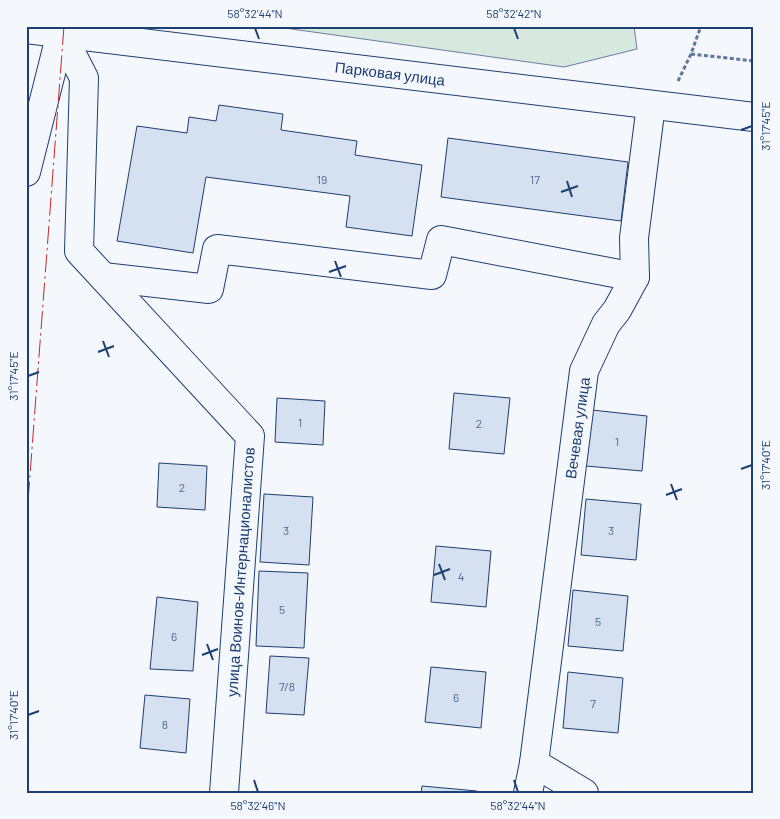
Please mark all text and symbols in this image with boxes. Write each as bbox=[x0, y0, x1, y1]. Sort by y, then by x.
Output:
text: 58°32'44"N bbox=[227, 6, 283, 20]
text: 58°32'42"N bbox=[486, 6, 542, 20]
street label: Парковая улица bbox=[334, 57, 447, 89]
text: 31°17'45"E bbox=[758, 101, 772, 151]
house number: 19 bbox=[317, 172, 327, 186]
house number: 17 bbox=[530, 172, 540, 186]
text: 31°17'45"E bbox=[6, 351, 20, 401]
street label: Вечевая улица bbox=[561, 375, 593, 480]
house number: 1 bbox=[298, 415, 302, 429]
house number: 2 bbox=[476, 416, 482, 430]
house number: 1 bbox=[615, 434, 619, 448]
text: 31°17'40"E bbox=[758, 440, 772, 490]
street label: улица Воинов-Интернационалистов bbox=[222, 447, 258, 697]
house number: 2 bbox=[179, 480, 185, 494]
house number: 3 bbox=[283, 523, 289, 537]
house number: 3 bbox=[608, 523, 614, 537]
house number: 4 bbox=[458, 569, 464, 583]
house number: 5 bbox=[279, 602, 285, 616]
house number: 5 bbox=[595, 614, 601, 628]
house number: 6 bbox=[171, 629, 177, 643]
house number: 7/8 bbox=[279, 679, 295, 693]
text: 31°17'40"E bbox=[6, 690, 20, 740]
house number: 6 bbox=[453, 690, 459, 704]
house number: 7 bbox=[590, 696, 596, 710]
house number: 8 bbox=[162, 717, 168, 731]
text: 58°32'46"N bbox=[230, 798, 286, 812]
text: 58°32'44"N bbox=[490, 798, 546, 812]

